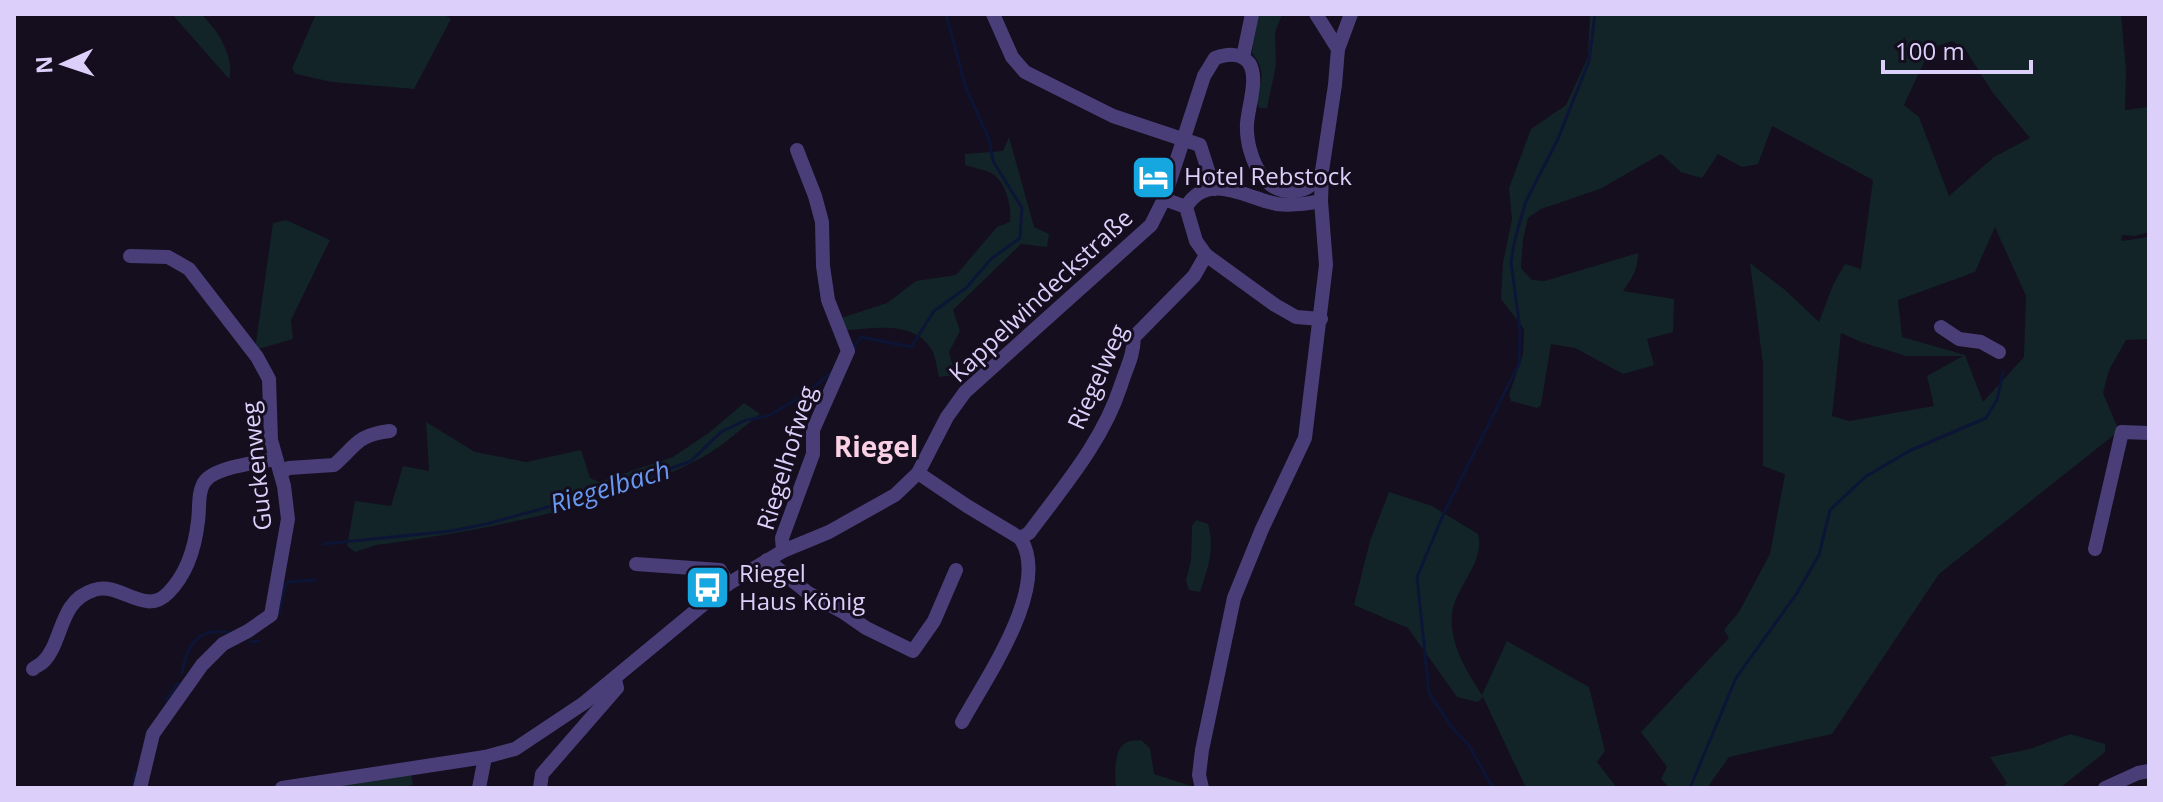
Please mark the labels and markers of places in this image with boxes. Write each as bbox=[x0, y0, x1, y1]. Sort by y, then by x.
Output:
hotel icon: Hotel Rebstock bbox=[1129, 153, 1177, 201]
place label: Hotel Rebstock bbox=[1184, 159, 1352, 192]
place label: Riegel Haus König bbox=[739, 556, 865, 617]
bus stop icon: Riegel Haus König bbox=[684, 564, 732, 612]

